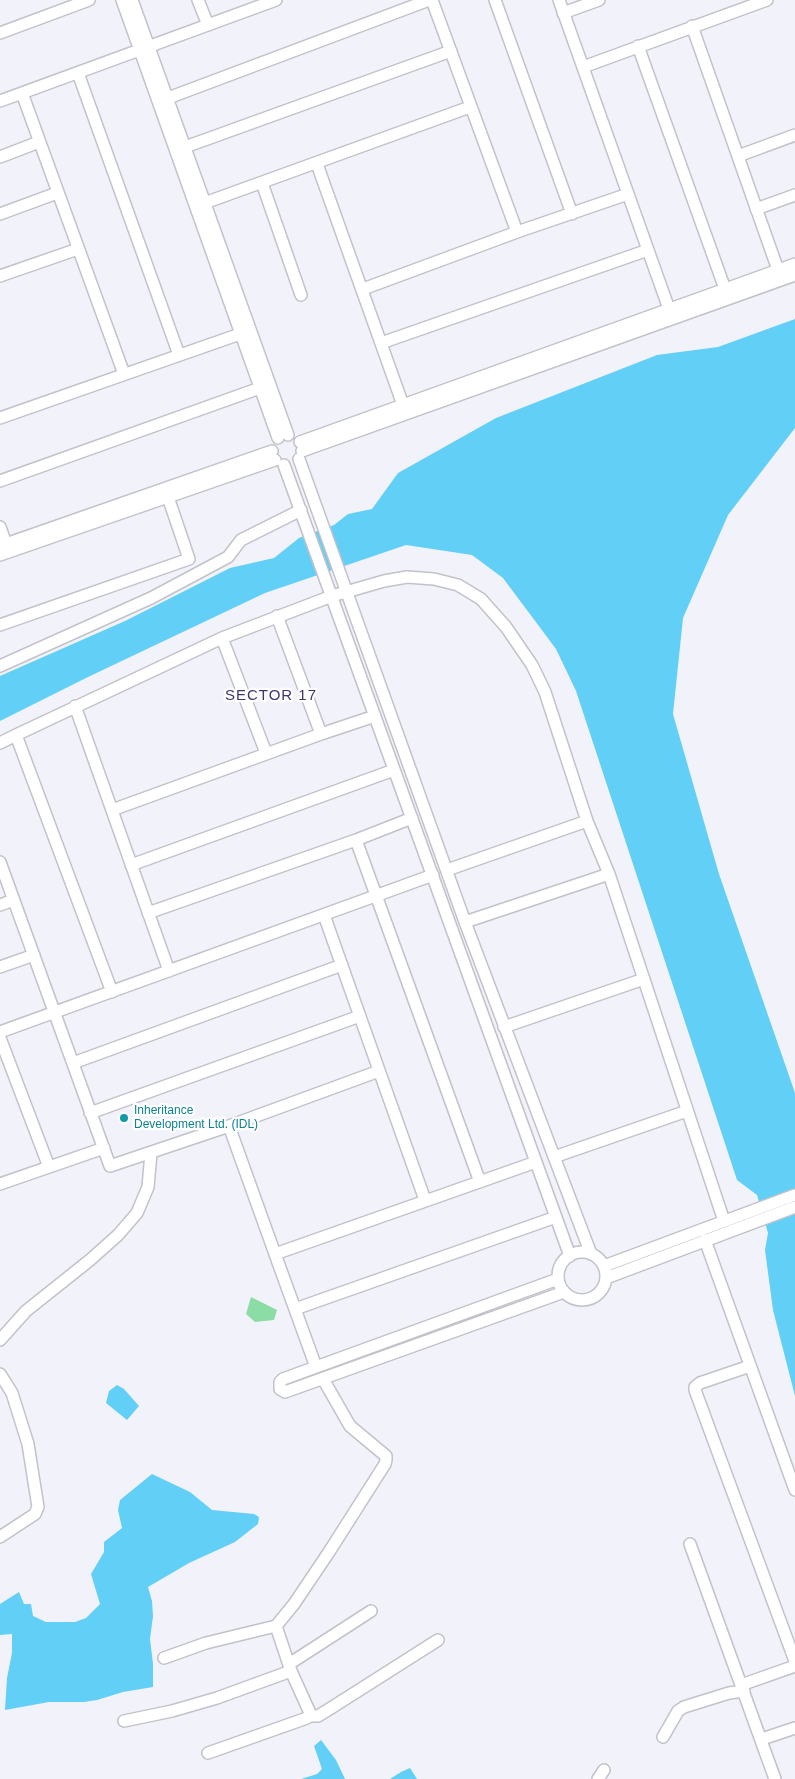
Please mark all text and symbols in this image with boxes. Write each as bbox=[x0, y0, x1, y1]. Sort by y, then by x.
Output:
district label: SECTOR 17 bbox=[224, 687, 318, 705]
place label: Inheritance Development Ltd. (IDL) bbox=[134, 1104, 258, 1132]
marker: Inheritance Development Ltd. (IDL) bbox=[118, 1112, 130, 1124]

